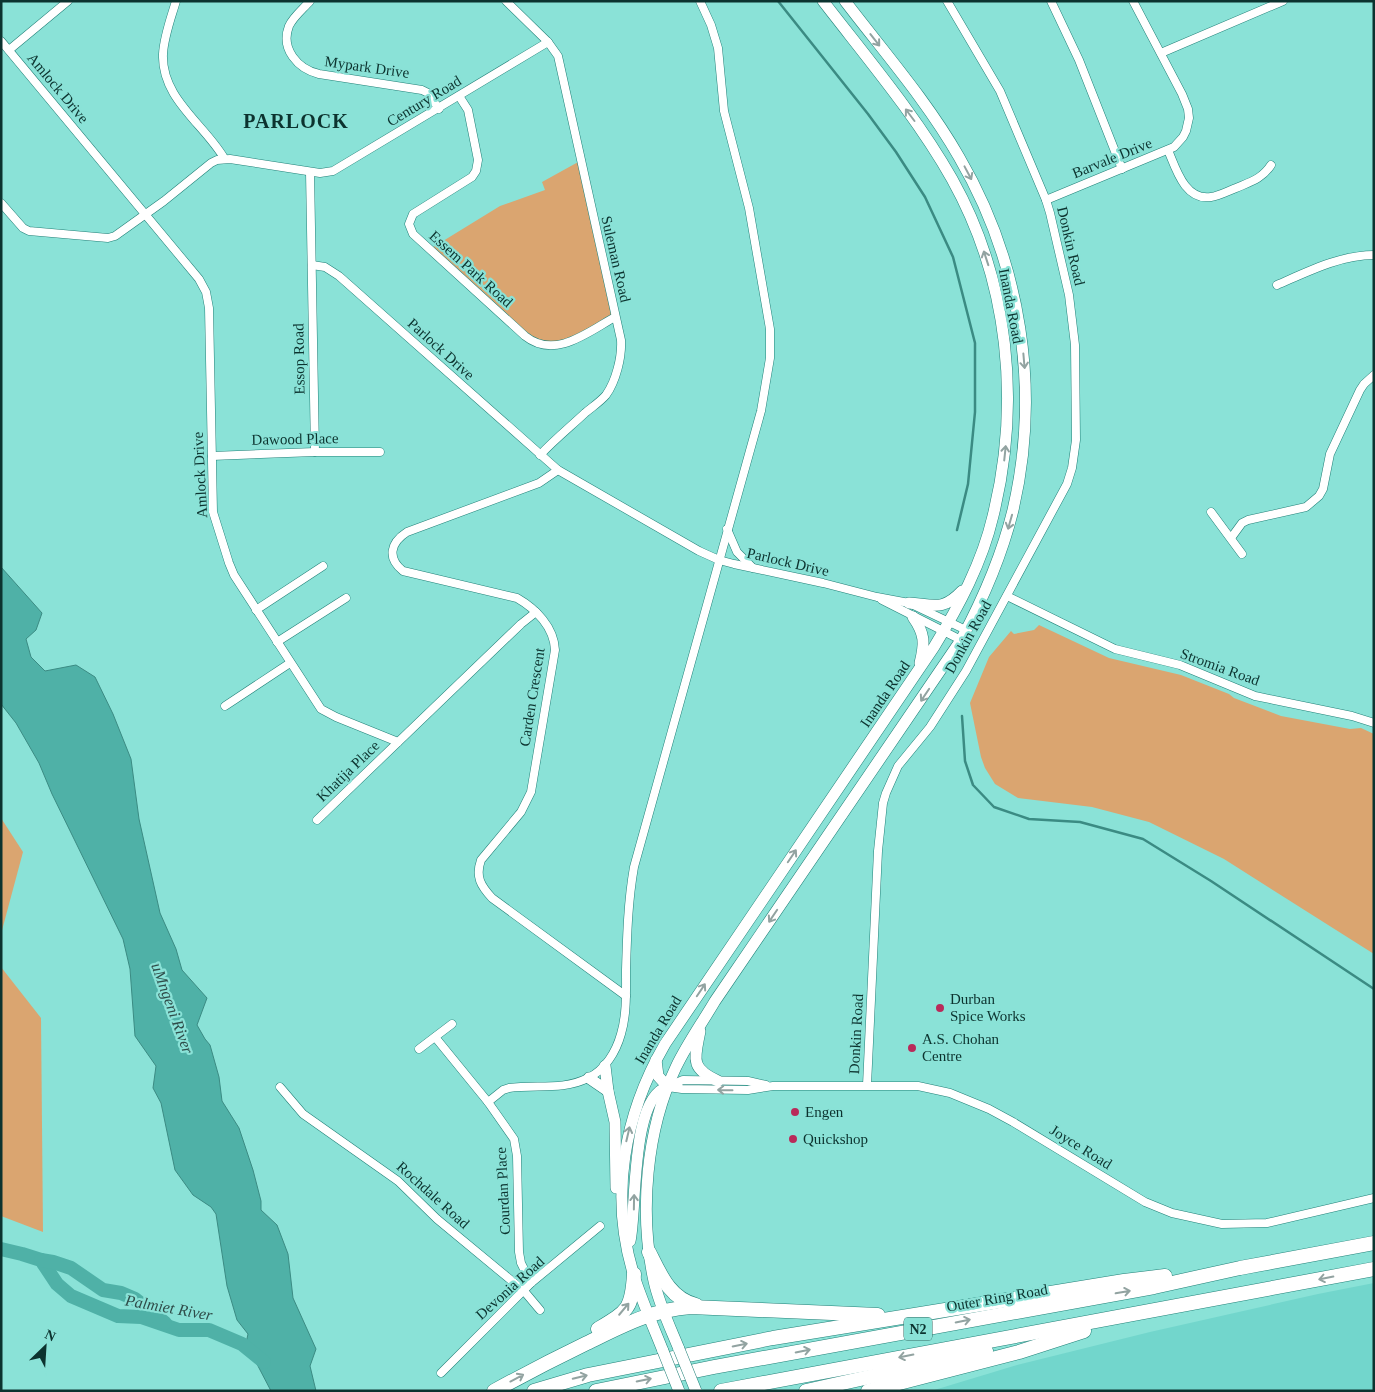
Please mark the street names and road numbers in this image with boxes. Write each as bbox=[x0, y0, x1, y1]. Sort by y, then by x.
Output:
street label: Amlock Drive bbox=[24, 50, 92, 126]
street label: Mypark Drive bbox=[324, 53, 411, 81]
street label: Century Road bbox=[384, 72, 464, 129]
street label: Barvale Drive bbox=[1070, 135, 1155, 181]
street label: Donkin Road bbox=[1054, 205, 1088, 287]
street label: Suleman Road bbox=[598, 214, 634, 304]
street label: Essem Park Road bbox=[426, 228, 516, 311]
street label: Inanda Road bbox=[996, 267, 1026, 345]
street label: Parlock Drive bbox=[405, 315, 478, 383]
street label: Essop Road bbox=[290, 323, 308, 395]
street label: Dawood Place bbox=[251, 430, 339, 448]
street label: Amlock Drive bbox=[190, 431, 210, 518]
street label: Parlock Drive bbox=[745, 545, 831, 579]
street label: Donkin Road bbox=[942, 598, 995, 676]
street label: Stromia Road bbox=[1178, 645, 1262, 689]
street label: Carden Crescent bbox=[516, 646, 548, 747]
street label: Inanda Road bbox=[857, 658, 913, 730]
street label: Khatija Place bbox=[314, 737, 383, 805]
street label: Inanda Road bbox=[632, 993, 685, 1067]
street label: Donkin Road bbox=[846, 993, 866, 1075]
street label: Joyce Road bbox=[1047, 1122, 1115, 1172]
street label: Courdan Place bbox=[493, 1146, 513, 1235]
street label: Rochdale Road bbox=[393, 1158, 473, 1232]
street label: Devonia Road bbox=[473, 1253, 548, 1323]
street label: Outer Ring Road bbox=[945, 1281, 1049, 1315]
road number: N2 bbox=[904, 1318, 932, 1340]

